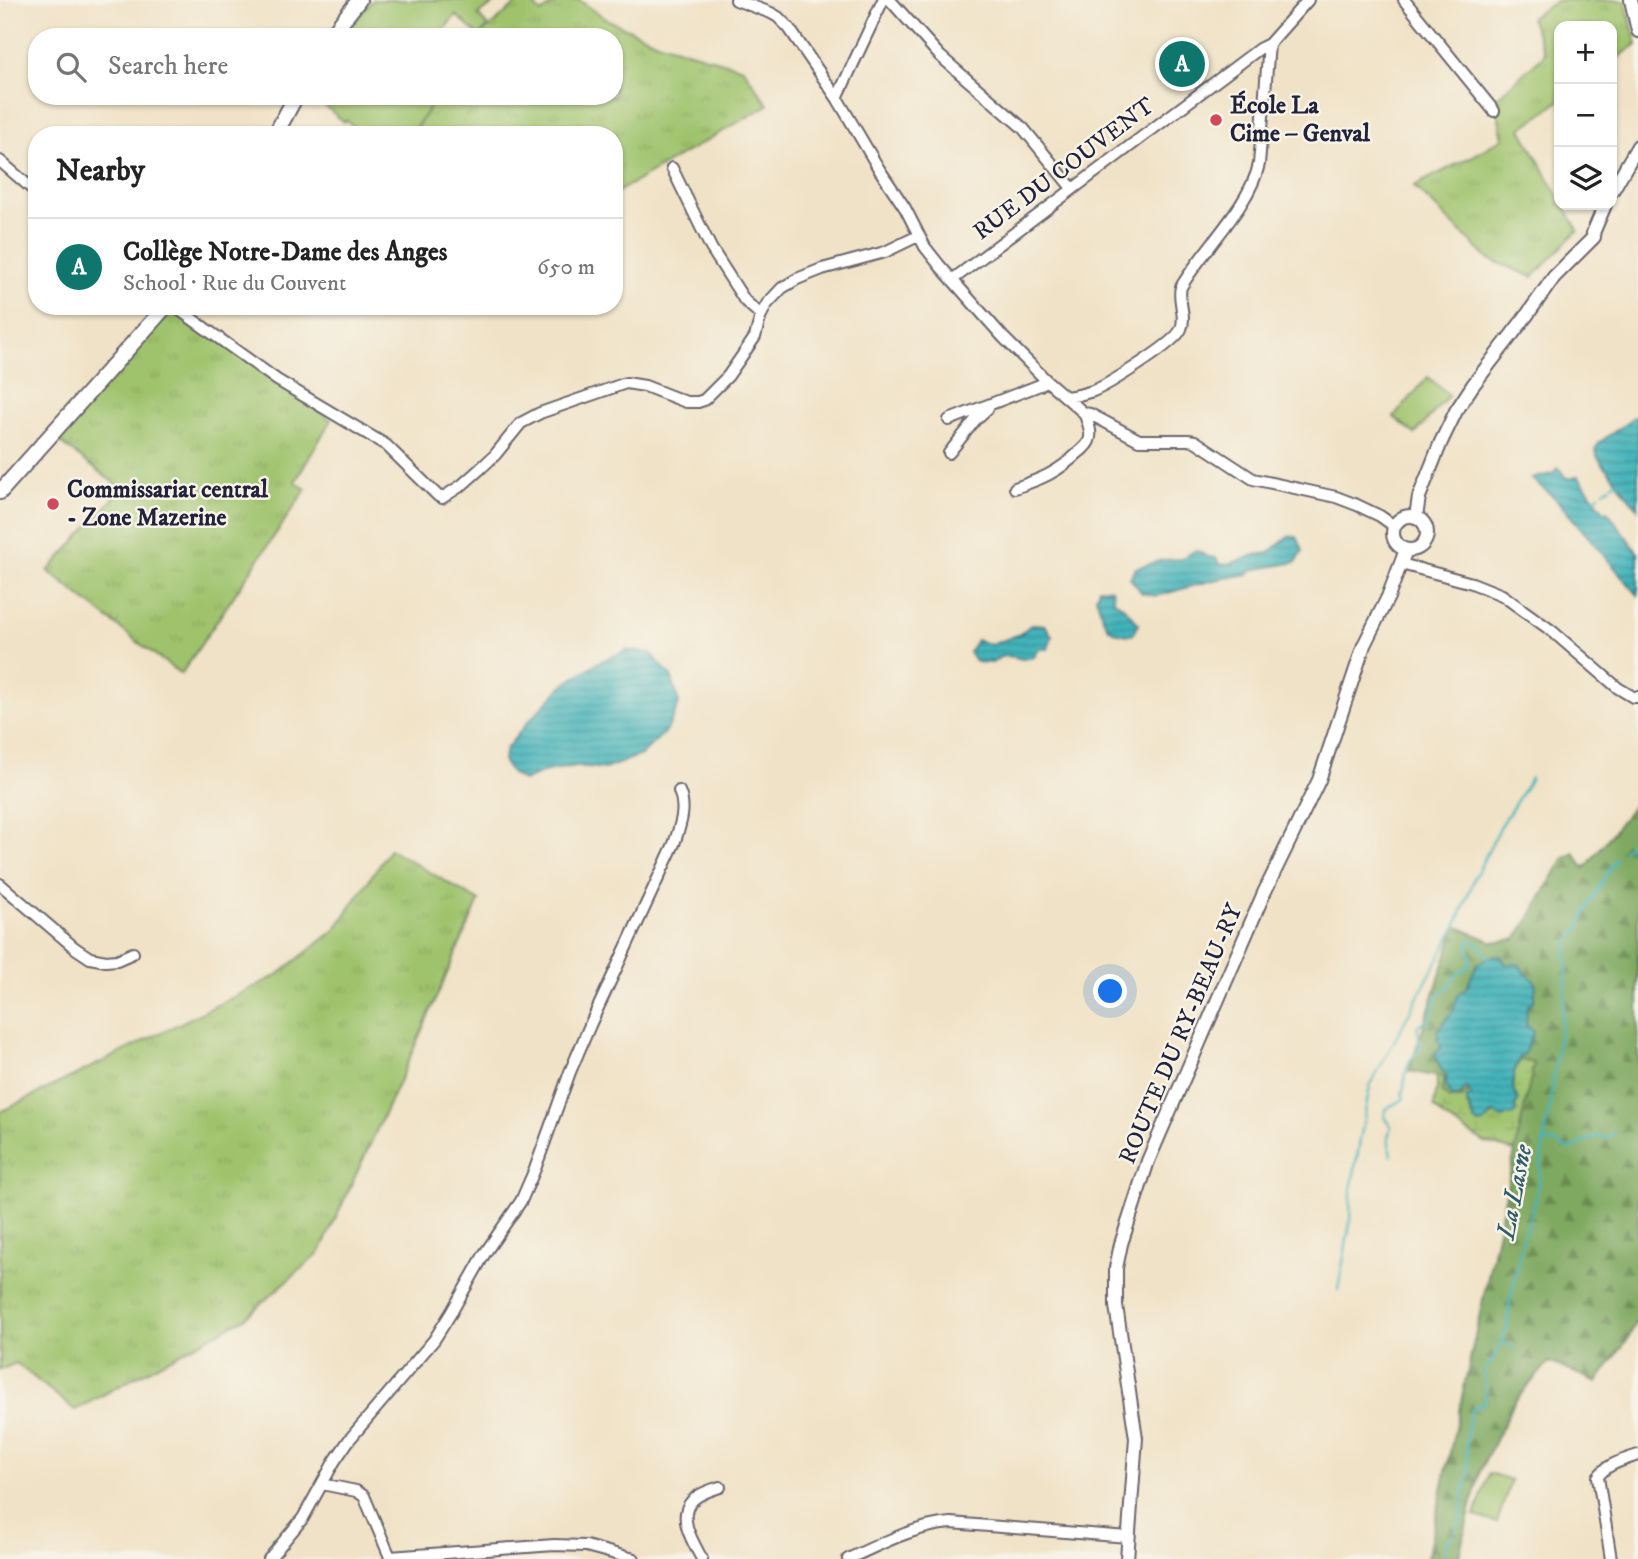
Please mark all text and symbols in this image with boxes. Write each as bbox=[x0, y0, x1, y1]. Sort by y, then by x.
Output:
map controls bbox=[1554, 21, 1617, 210]
button: + bbox=[1554, 21, 1617, 84]
search box bbox=[28, 28, 623, 105]
pin: A bbox=[1159, 38, 1205, 90]
icon: search bbox=[52, 48, 90, 86]
text: Search here bbox=[108, 50, 228, 83]
button: − bbox=[1554, 84, 1617, 147]
place label: École La Cime – Genval bbox=[1230, 90, 1371, 149]
street label: RUE DU COUVENT bbox=[967, 91, 1161, 247]
marker: École La Cime – Genval bbox=[1208, 112, 1224, 128]
button: layers bbox=[1554, 147, 1617, 210]
text: Nearby bbox=[56, 153, 145, 190]
text: Collège Notre-Dame des Anges bbox=[123, 236, 447, 269]
text: A bbox=[72, 253, 86, 282]
text: 650 m bbox=[537, 253, 595, 282]
text: School · Rue du Couvent bbox=[123, 269, 346, 298]
place label: Commissariat central - Zone Mazerine bbox=[67, 475, 269, 533]
marker: Commissariat central - Zone Mazerine bbox=[45, 496, 61, 512]
street label: ROUTE DU RY-BEAU-RY bbox=[1113, 899, 1250, 1169]
your location bbox=[1093, 974, 1127, 1008]
water label: La Lasne bbox=[1489, 1141, 1541, 1244]

